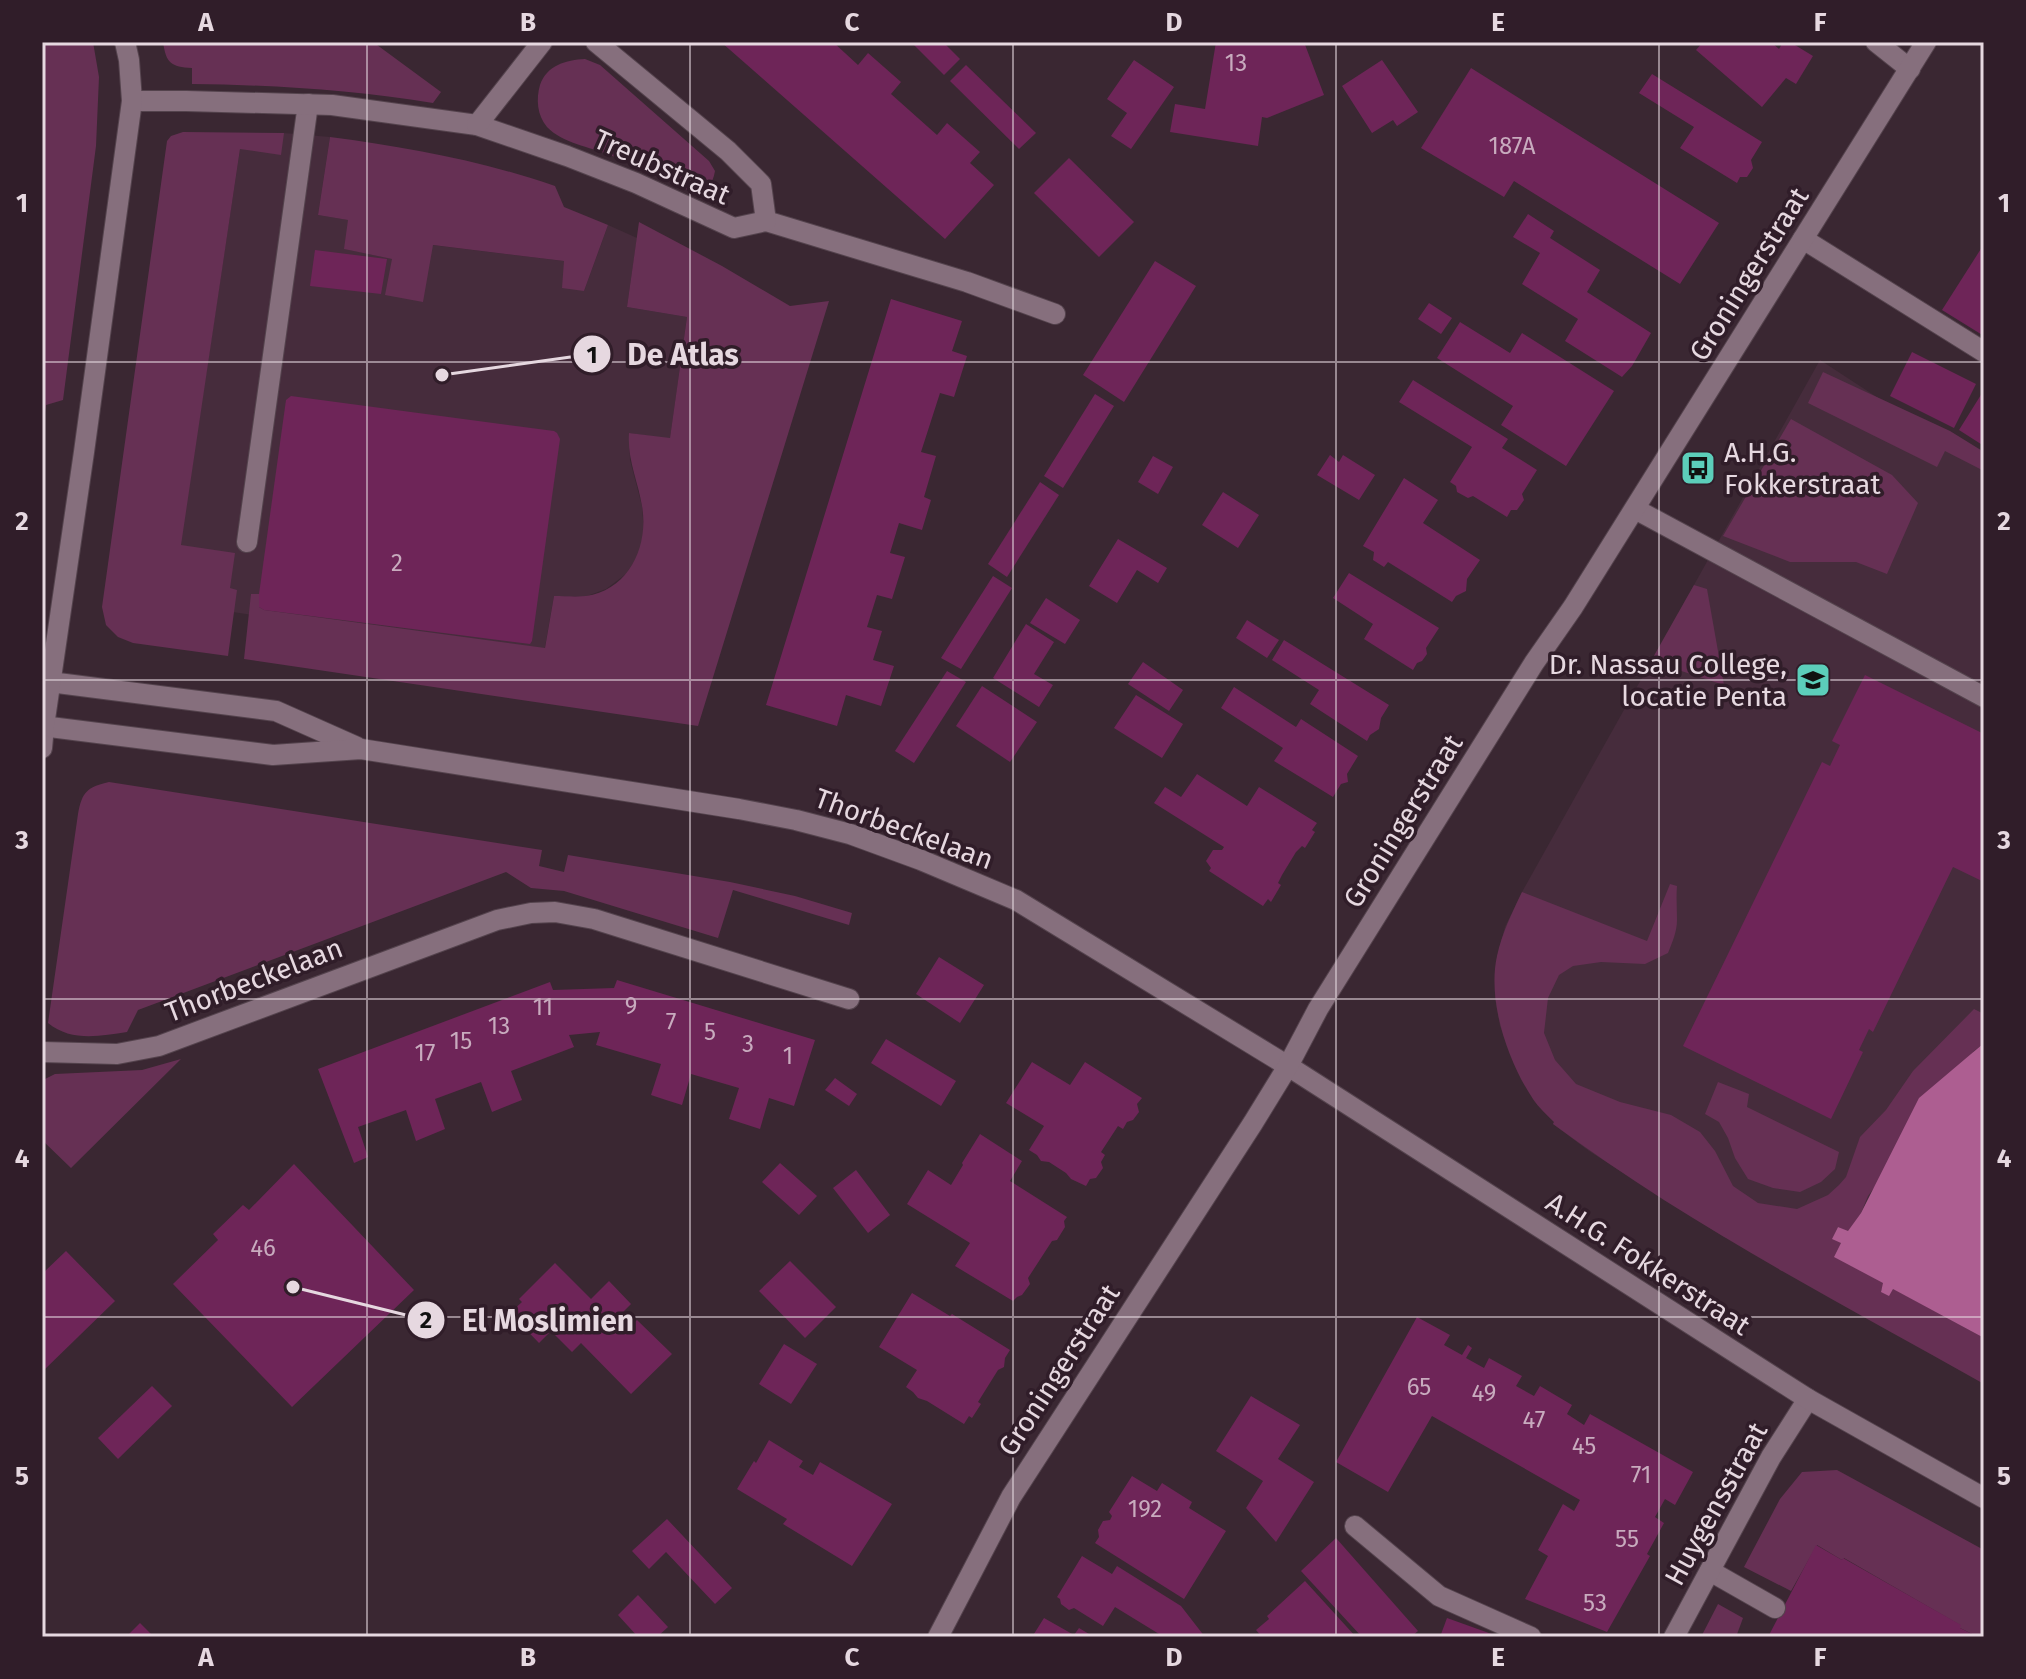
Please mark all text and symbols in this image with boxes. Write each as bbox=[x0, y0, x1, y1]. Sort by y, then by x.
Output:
text: A bbox=[197, 7, 214, 38]
text: B bbox=[520, 7, 536, 38]
text: C bbox=[845, 7, 860, 38]
text: D bbox=[1166, 7, 1183, 38]
text: E bbox=[1491, 7, 1505, 38]
text: F bbox=[1814, 7, 1827, 38]
house number: 13 bbox=[1225, 49, 1247, 77]
street label: Treubstraat bbox=[589, 122, 736, 212]
house number: 187A bbox=[1489, 132, 1536, 160]
street label: Groningerstraat bbox=[1683, 181, 1816, 367]
text: 1 bbox=[16, 188, 28, 219]
text: 1 bbox=[1998, 188, 2010, 219]
callout: De Atlas bbox=[572, 327, 755, 381]
text: De Atlas bbox=[627, 337, 739, 373]
text: 1 bbox=[586, 341, 598, 369]
place label: A.H.G. Fokkerstraat bbox=[1724, 436, 1882, 501]
bus stop icon: A.H.G. Fokkerstraat bbox=[1679, 449, 1717, 487]
text: 2 bbox=[15, 506, 29, 537]
text: 2 bbox=[1997, 506, 2011, 537]
house number: 2 bbox=[391, 549, 403, 577]
place label: Dr. Nassau College, locatie Penta bbox=[1549, 648, 1787, 713]
school or university icon: Dr. Nassau College, locatie Penta bbox=[1794, 661, 1832, 699]
street label: Groningerstraat bbox=[1337, 728, 1470, 914]
street label: Thorbeckelaan bbox=[810, 781, 998, 877]
text: 3 bbox=[14, 825, 29, 856]
text: 3 bbox=[1996, 825, 2011, 856]
street label: Thorbeckelaan bbox=[161, 931, 347, 1029]
house number: 9 bbox=[625, 992, 637, 1020]
house number: 11 bbox=[533, 993, 553, 1021]
house number: 7 bbox=[666, 1008, 676, 1036]
house number: 13 bbox=[488, 1012, 510, 1040]
house number: 5 bbox=[704, 1018, 716, 1046]
house number: 15 bbox=[450, 1027, 472, 1055]
house number: 3 bbox=[742, 1030, 754, 1058]
house number: 17 bbox=[414, 1039, 436, 1067]
house number: 1 bbox=[783, 1042, 793, 1070]
text: 4 bbox=[15, 1143, 30, 1174]
text: 4 bbox=[1997, 1143, 2012, 1174]
street label: A.H.G. Fokkerstraat bbox=[1540, 1186, 1757, 1343]
house number: 46 bbox=[250, 1234, 276, 1262]
street label: Groningerstraat bbox=[991, 1277, 1127, 1462]
callout: El Moslimien bbox=[406, 1293, 650, 1347]
text: El Moslimien bbox=[462, 1303, 634, 1339]
text: 2 bbox=[420, 1306, 432, 1334]
house number: 65 bbox=[1407, 1373, 1431, 1401]
house number: 49 bbox=[1472, 1379, 1496, 1407]
house number: 47 bbox=[1523, 1406, 1545, 1434]
street label: Huygensstraat bbox=[1658, 1416, 1775, 1591]
house number: 45 bbox=[1572, 1432, 1596, 1460]
text: 5 bbox=[15, 1461, 29, 1492]
house number: 71 bbox=[1631, 1461, 1651, 1489]
text: 5 bbox=[1997, 1461, 2011, 1492]
house number: 192 bbox=[1128, 1495, 1162, 1523]
house number: 55 bbox=[1615, 1525, 1639, 1553]
house number: 53 bbox=[1583, 1589, 1607, 1617]
text: A bbox=[197, 1642, 214, 1673]
text: B bbox=[520, 1642, 536, 1673]
text: C bbox=[845, 1642, 860, 1673]
text: D bbox=[1166, 1642, 1183, 1673]
text: E bbox=[1491, 1642, 1505, 1673]
text: F bbox=[1814, 1642, 1827, 1673]

